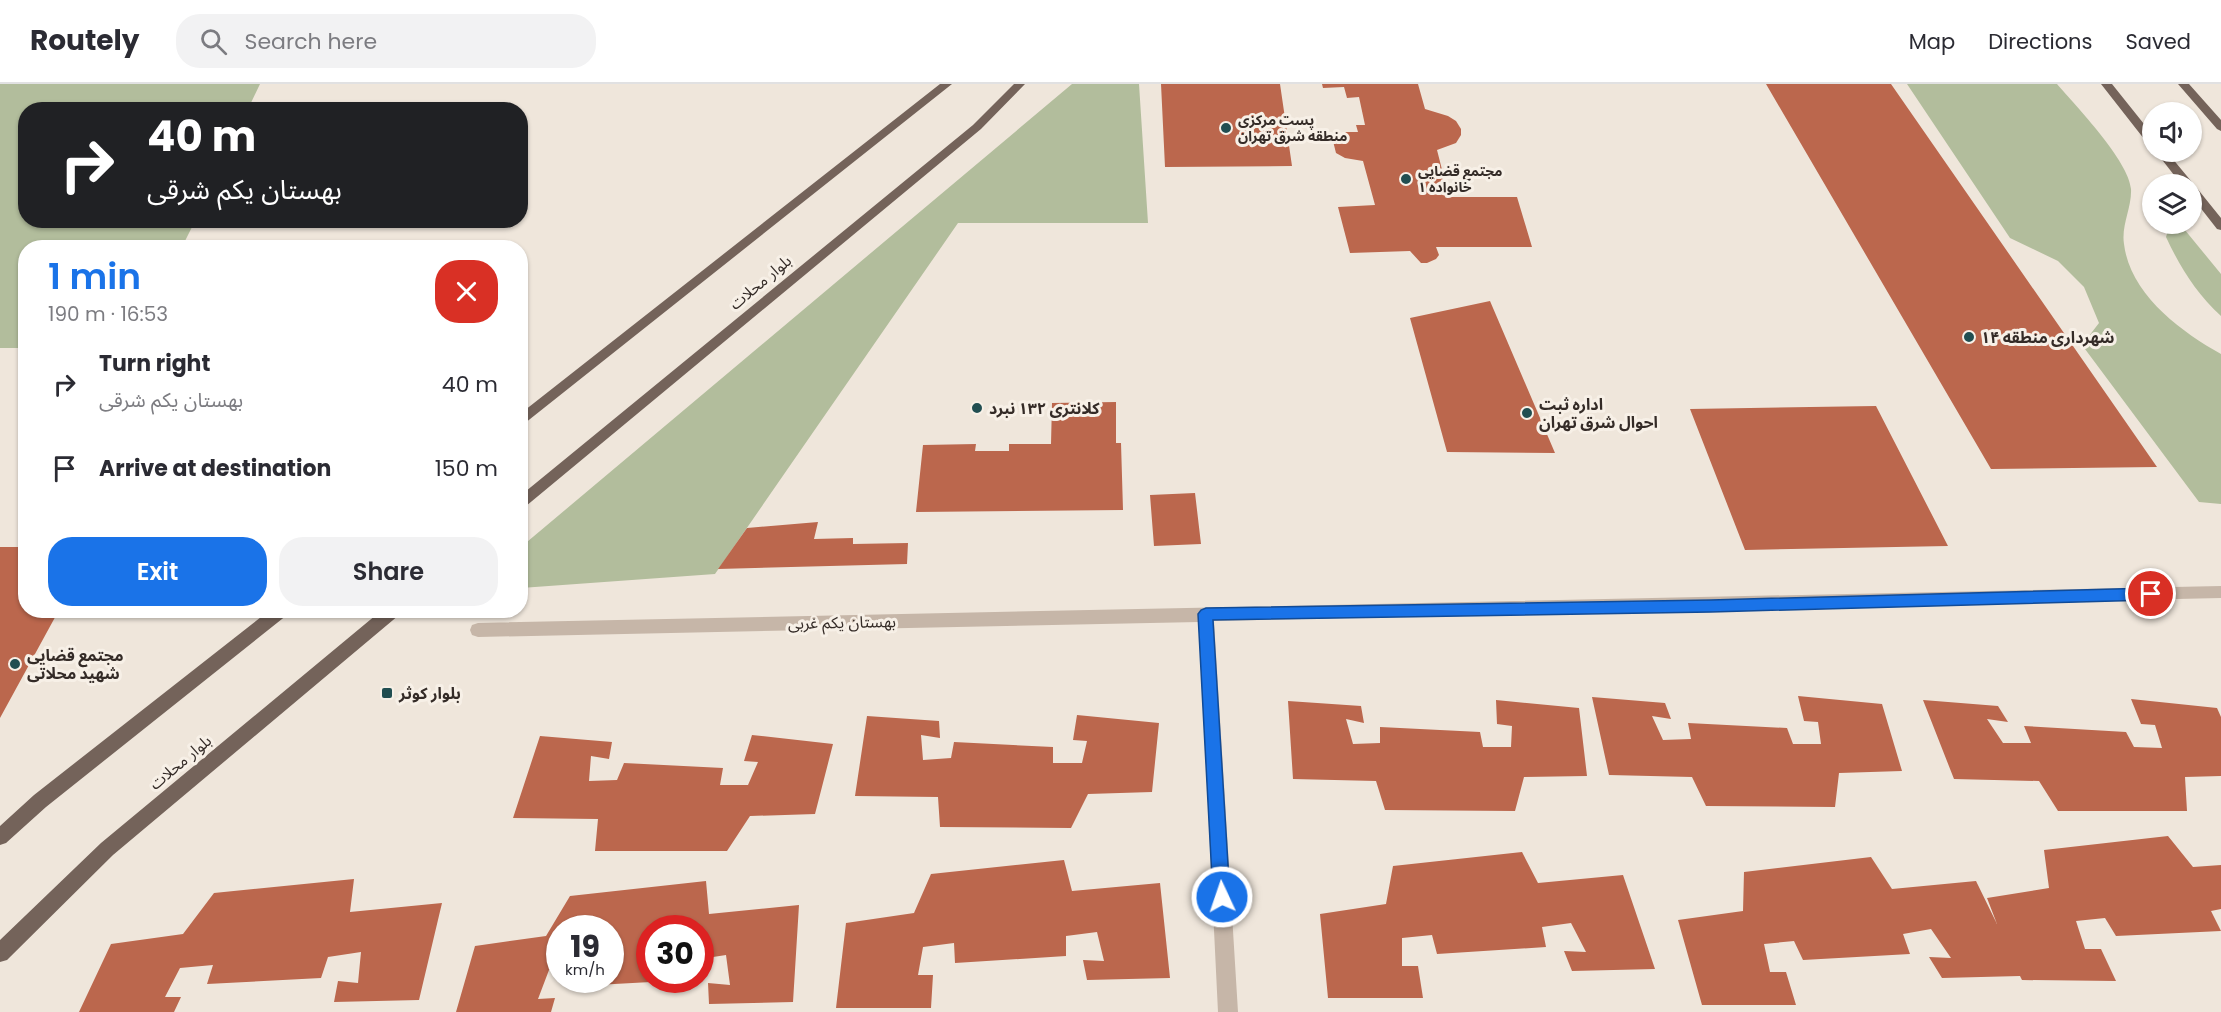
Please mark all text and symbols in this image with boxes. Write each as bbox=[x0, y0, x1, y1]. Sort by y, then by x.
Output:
search box bbox=[176, 14, 596, 68]
text: Routely bbox=[30, 21, 140, 60]
icon: search bbox=[197, 25, 230, 58]
text: Search here bbox=[245, 26, 377, 57]
text: Map bbox=[1909, 27, 1955, 56]
text: Directions bbox=[1988, 27, 2092, 56]
text: Saved bbox=[2125, 27, 2191, 56]
map controls bbox=[2142, 102, 2202, 234]
button: sound bbox=[2142, 102, 2202, 162]
text: 40 m bbox=[147, 107, 256, 166]
place label: پست مرکزی منطقه شرق تهران bbox=[1238, 110, 1347, 146]
marker: پست مرکزی منطقه شرق تهران bbox=[1219, 121, 1233, 135]
icon: right bbox=[48, 126, 126, 204]
place label: مجتمع قضایی خانواده ۱ bbox=[1418, 161, 1503, 197]
text: بهستان یکم شرقی bbox=[147, 171, 342, 208]
marker: مجتمع قضایی خانواده ۱ bbox=[1399, 172, 1413, 186]
button: layers bbox=[2142, 174, 2202, 234]
street label: بلوار محلات bbox=[724, 250, 796, 315]
text: 1 min bbox=[48, 251, 141, 302]
button: close bbox=[435, 260, 498, 323]
text: 190 m · 16:53 bbox=[48, 300, 168, 328]
place label: شهرداری منطقه ۱۴ bbox=[1981, 326, 2114, 349]
marker: شهرداری منطقه ۱۴ bbox=[1962, 330, 1976, 344]
text: Turn right bbox=[99, 348, 210, 379]
icon: right bbox=[48, 368, 81, 401]
text: 40 m bbox=[442, 369, 498, 400]
text: بهستان یکم شرقی bbox=[99, 386, 243, 414]
place label: اداره ثبت احوال شرق تهران bbox=[1539, 393, 1658, 434]
place label: کلانتری ۱۳۲ نبرد bbox=[989, 397, 1100, 420]
marker: کلانتری ۱۳۲ نبرد bbox=[970, 401, 984, 415]
marker: اداره ثبت احوال شرق تهران bbox=[1520, 406, 1534, 420]
icon: arrive bbox=[48, 452, 81, 485]
text: Arrive at destination bbox=[99, 453, 331, 484]
text: 150 m bbox=[435, 453, 498, 484]
button: Exit bbox=[48, 537, 267, 606]
button: Share bbox=[279, 537, 498, 606]
pin bbox=[2125, 568, 2176, 619]
icon: arrive bbox=[2134, 577, 2167, 610]
street label: بهستان یکم غربی bbox=[788, 610, 896, 636]
place label: مجتمع قضایی شهید محلاتی bbox=[27, 644, 124, 685]
marker: مجتمع قضایی شهید محلاتی bbox=[8, 657, 22, 671]
place label: بلوار کوثر bbox=[398, 682, 461, 705]
marker: بلوار کوثر bbox=[380, 686, 394, 700]
street label: بلوار محلات bbox=[144, 730, 216, 795]
position arrow bbox=[1190, 865, 1254, 929]
speed limit sign: 30 bbox=[636, 915, 714, 993]
text: 19 bbox=[570, 925, 600, 968]
text: km/h bbox=[565, 959, 605, 980]

